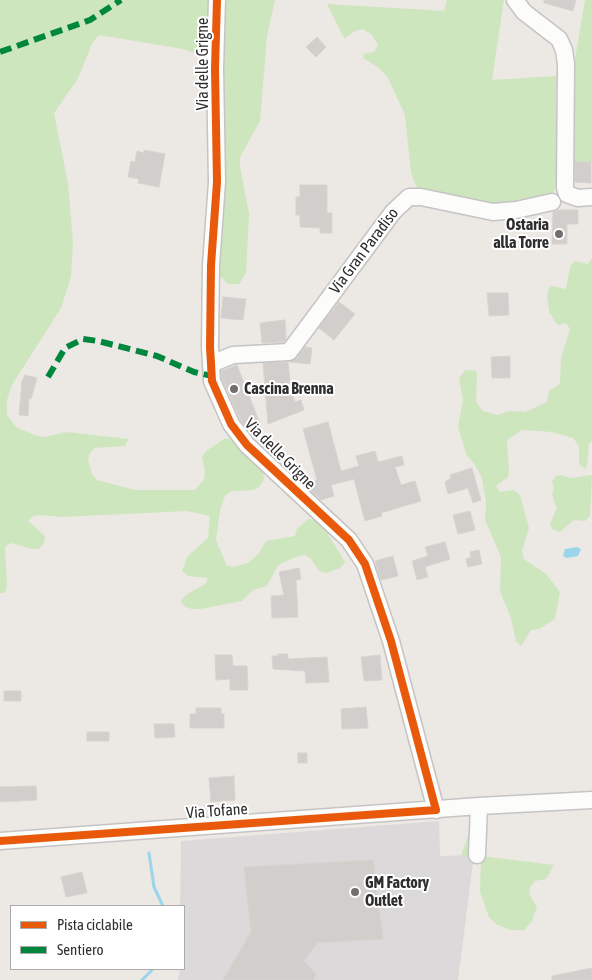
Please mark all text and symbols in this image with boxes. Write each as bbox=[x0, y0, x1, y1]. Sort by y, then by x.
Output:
street label: Via delle Grigne bbox=[193, 18, 213, 110]
street label: Via Gran Paradiso bbox=[325, 204, 403, 298]
place label: Ostaria alla Torre bbox=[493, 215, 549, 253]
marker: Ostaria alla Torre bbox=[553, 228, 565, 240]
place label: Cascina Brenna bbox=[244, 379, 334, 399]
marker: Cascina Brenna bbox=[228, 383, 240, 395]
street label: Via delle Grigne bbox=[240, 414, 320, 494]
street label: Via Tofane bbox=[186, 799, 248, 823]
place label: GM Factory Outlet bbox=[365, 873, 429, 911]
marker: GM Factory Outlet bbox=[349, 886, 361, 898]
legend bbox=[10, 905, 185, 970]
text: Pista ciclabile bbox=[57, 916, 133, 933]
text: Sentiero bbox=[57, 941, 103, 958]

